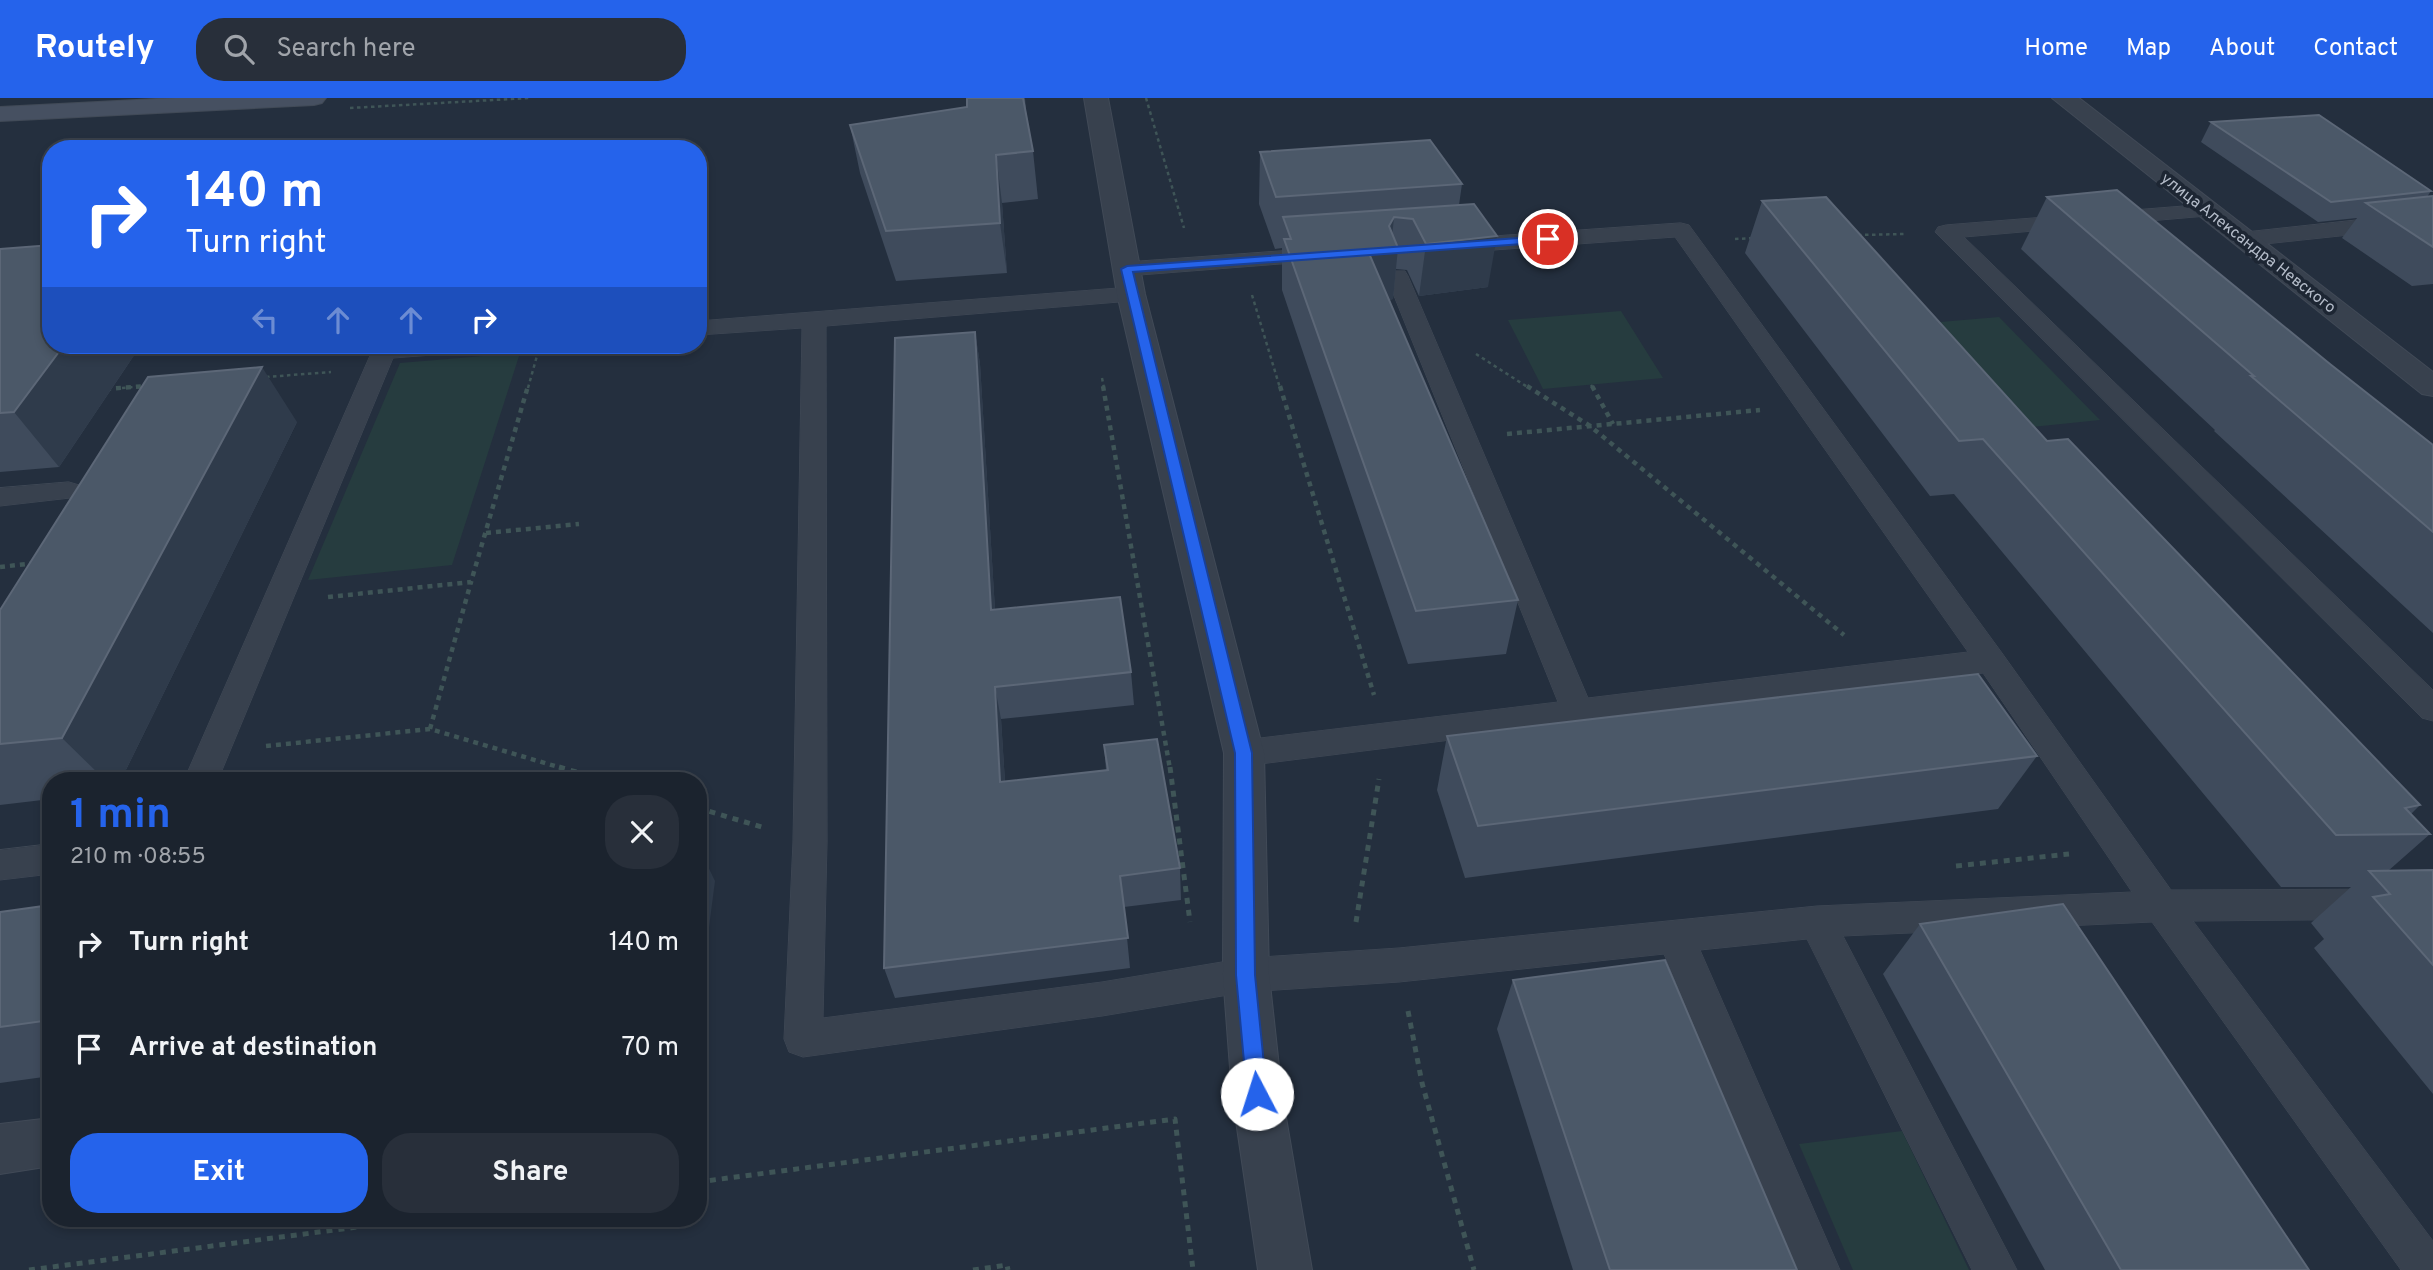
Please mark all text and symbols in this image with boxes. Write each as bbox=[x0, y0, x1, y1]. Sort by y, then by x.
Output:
search box bbox=[196, 18, 686, 81]
text: Routely bbox=[35, 28, 154, 70]
icon: search bbox=[220, 30, 258, 68]
text: Search here bbox=[276, 33, 415, 66]
text: Home bbox=[2024, 34, 2088, 64]
text: Map bbox=[2126, 34, 2171, 64]
text: About bbox=[2209, 34, 2275, 64]
text: Contact bbox=[2313, 34, 2398, 64]
text: 140 m bbox=[185, 163, 324, 225]
icon: right bbox=[70, 168, 161, 259]
street label: улица Александра Невского bbox=[2156, 169, 2339, 318]
pin bbox=[1518, 209, 1578, 269]
icon: arrive bbox=[1529, 220, 1567, 258]
text: Turn right bbox=[185, 224, 327, 264]
icon: left bbox=[246, 301, 284, 339]
icon: ahead bbox=[319, 301, 357, 339]
icon: ahead bbox=[392, 301, 430, 339]
icon: right bbox=[465, 301, 503, 339]
text: 1 min bbox=[70, 790, 171, 843]
button: close bbox=[605, 795, 679, 869]
text: 210 m · 08:55 bbox=[70, 843, 206, 872]
icon: right bbox=[70, 925, 108, 963]
text: Turn right bbox=[129, 927, 249, 960]
text: 140 m bbox=[609, 927, 679, 960]
icon: arrive bbox=[70, 1030, 108, 1068]
text: Arrive at destination bbox=[129, 1032, 377, 1065]
text: 70 m bbox=[621, 1032, 679, 1065]
position arrow bbox=[1220, 1057, 1294, 1131]
button: Exit bbox=[70, 1133, 368, 1213]
button: Share bbox=[382, 1133, 679, 1213]

